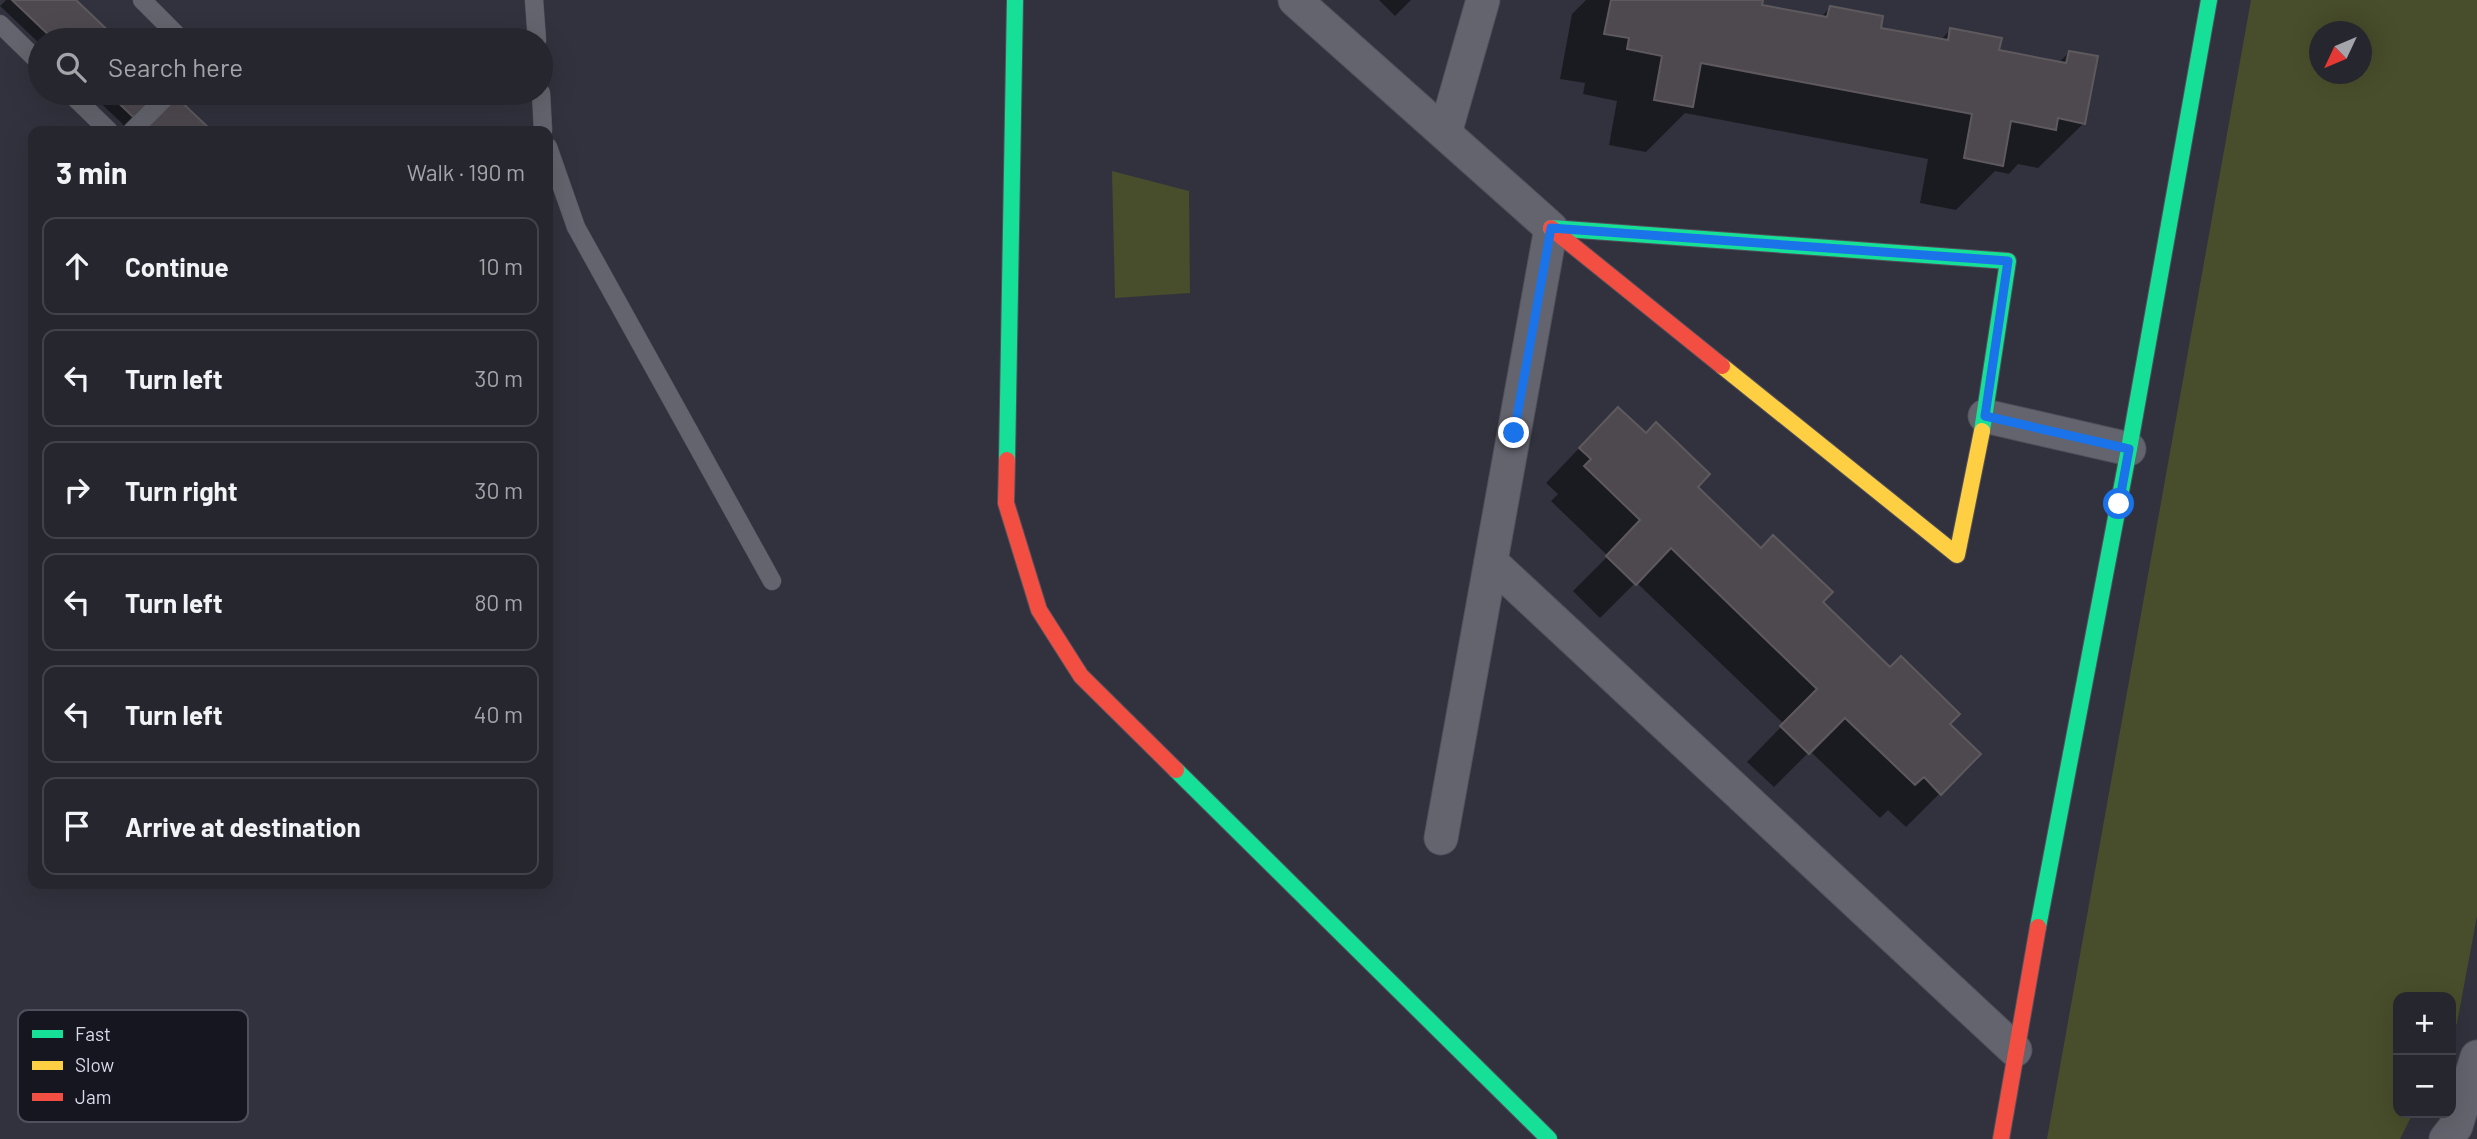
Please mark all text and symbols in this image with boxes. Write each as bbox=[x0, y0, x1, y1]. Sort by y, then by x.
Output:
north arrow bbox=[2309, 21, 2372, 84]
search box bbox=[28, 28, 553, 105]
icon: search bbox=[52, 48, 90, 86]
text: Search here bbox=[108, 51, 243, 82]
text: 3 min bbox=[56, 154, 127, 190]
text: Walk · 190 m bbox=[407, 158, 525, 186]
icon: ahead bbox=[58, 247, 96, 285]
text: Continue bbox=[125, 251, 229, 282]
text: 10 m bbox=[478, 252, 523, 280]
icon: left bbox=[58, 359, 96, 397]
text: Turn left bbox=[125, 363, 223, 394]
text: 30 m bbox=[475, 364, 523, 392]
route end bbox=[1498, 417, 1529, 448]
icon: right bbox=[58, 471, 96, 509]
text: Turn right bbox=[125, 475, 238, 506]
text: 30 m bbox=[475, 476, 523, 504]
route start bbox=[2103, 488, 2134, 519]
icon: left bbox=[58, 583, 96, 621]
text: Turn left bbox=[125, 587, 223, 618]
text: 80 m bbox=[474, 588, 523, 616]
icon: left bbox=[58, 695, 96, 733]
text: Turn left bbox=[125, 699, 223, 730]
text: 40 m bbox=[474, 700, 523, 728]
icon: arrive bbox=[58, 807, 96, 845]
text: Arrive at destination bbox=[125, 811, 361, 842]
map controls bbox=[2393, 992, 2456, 1118]
button: + bbox=[2393, 992, 2456, 1055]
legend bbox=[18, 1010, 248, 1122]
text: Fast bbox=[75, 1022, 111, 1045]
text: Slow bbox=[75, 1053, 114, 1076]
button: − bbox=[2393, 1055, 2456, 1118]
text: Jam bbox=[75, 1085, 111, 1108]

